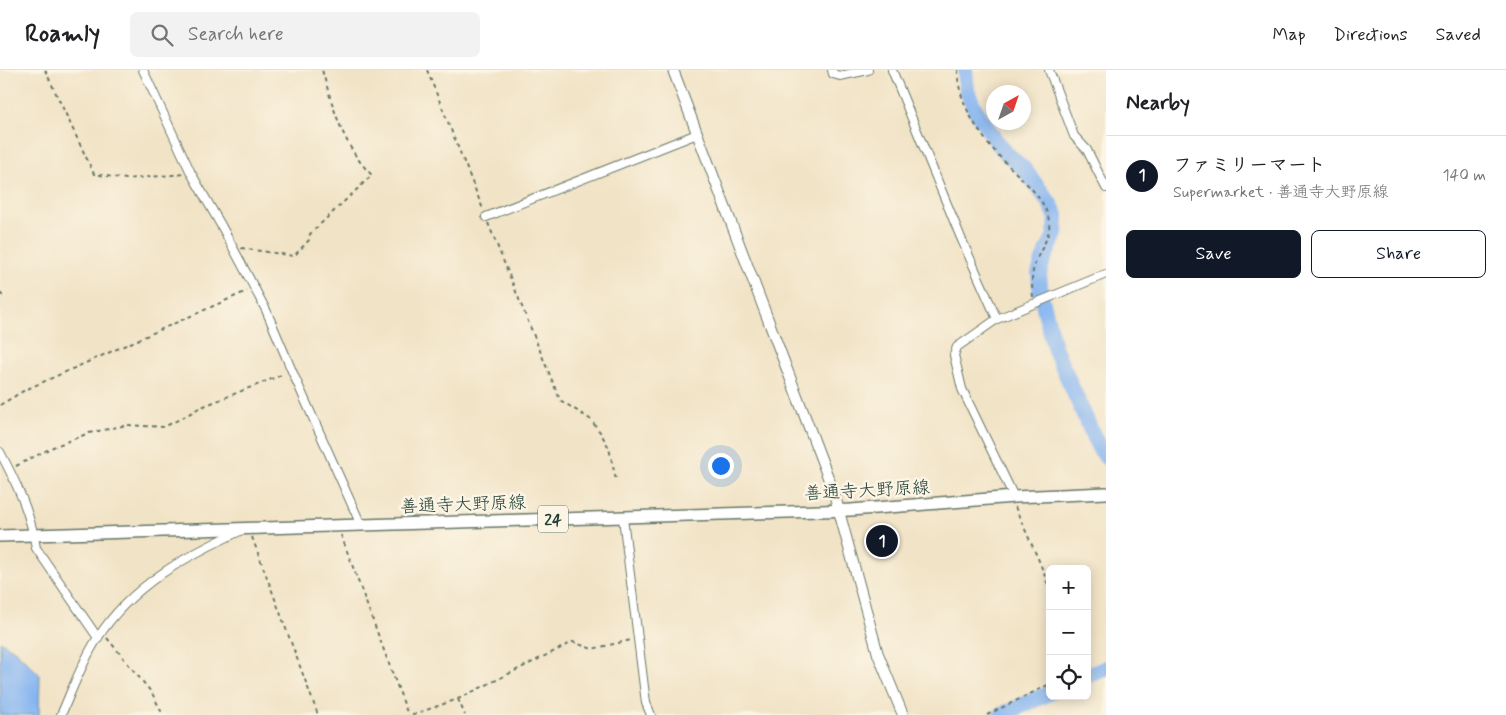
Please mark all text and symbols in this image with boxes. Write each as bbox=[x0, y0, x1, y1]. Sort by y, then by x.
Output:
search box bbox=[130, 12, 480, 57]
text: Roamly bbox=[25, 19, 100, 50]
icon: search bbox=[148, 21, 176, 49]
text: Search here bbox=[188, 22, 284, 47]
text: Map bbox=[1273, 23, 1306, 47]
text: Directions bbox=[1334, 23, 1408, 47]
text: Saved bbox=[1436, 23, 1481, 47]
north arrow bbox=[986, 85, 1031, 130]
text: Nearby bbox=[1126, 89, 1190, 117]
text: ファミリーマート bbox=[1173, 153, 1326, 178]
text: 1 bbox=[1138, 165, 1146, 186]
text: 140 m bbox=[1442, 165, 1486, 186]
text: Supermarket · 善通寺大野原線 bbox=[1173, 182, 1389, 203]
button: Save bbox=[1126, 230, 1301, 278]
button: Share bbox=[1311, 230, 1486, 278]
your location bbox=[708, 453, 734, 479]
street label: 善通寺大野原線 bbox=[804, 476, 931, 506]
street label: 善通寺大野原線 bbox=[400, 491, 526, 519]
road number: 24 bbox=[538, 506, 568, 532]
pin: 1 bbox=[866, 522, 898, 560]
map controls bbox=[1046, 565, 1091, 700]
button: + bbox=[1046, 565, 1091, 610]
button: − bbox=[1046, 610, 1091, 655]
button: locate bbox=[1046, 655, 1091, 700]

